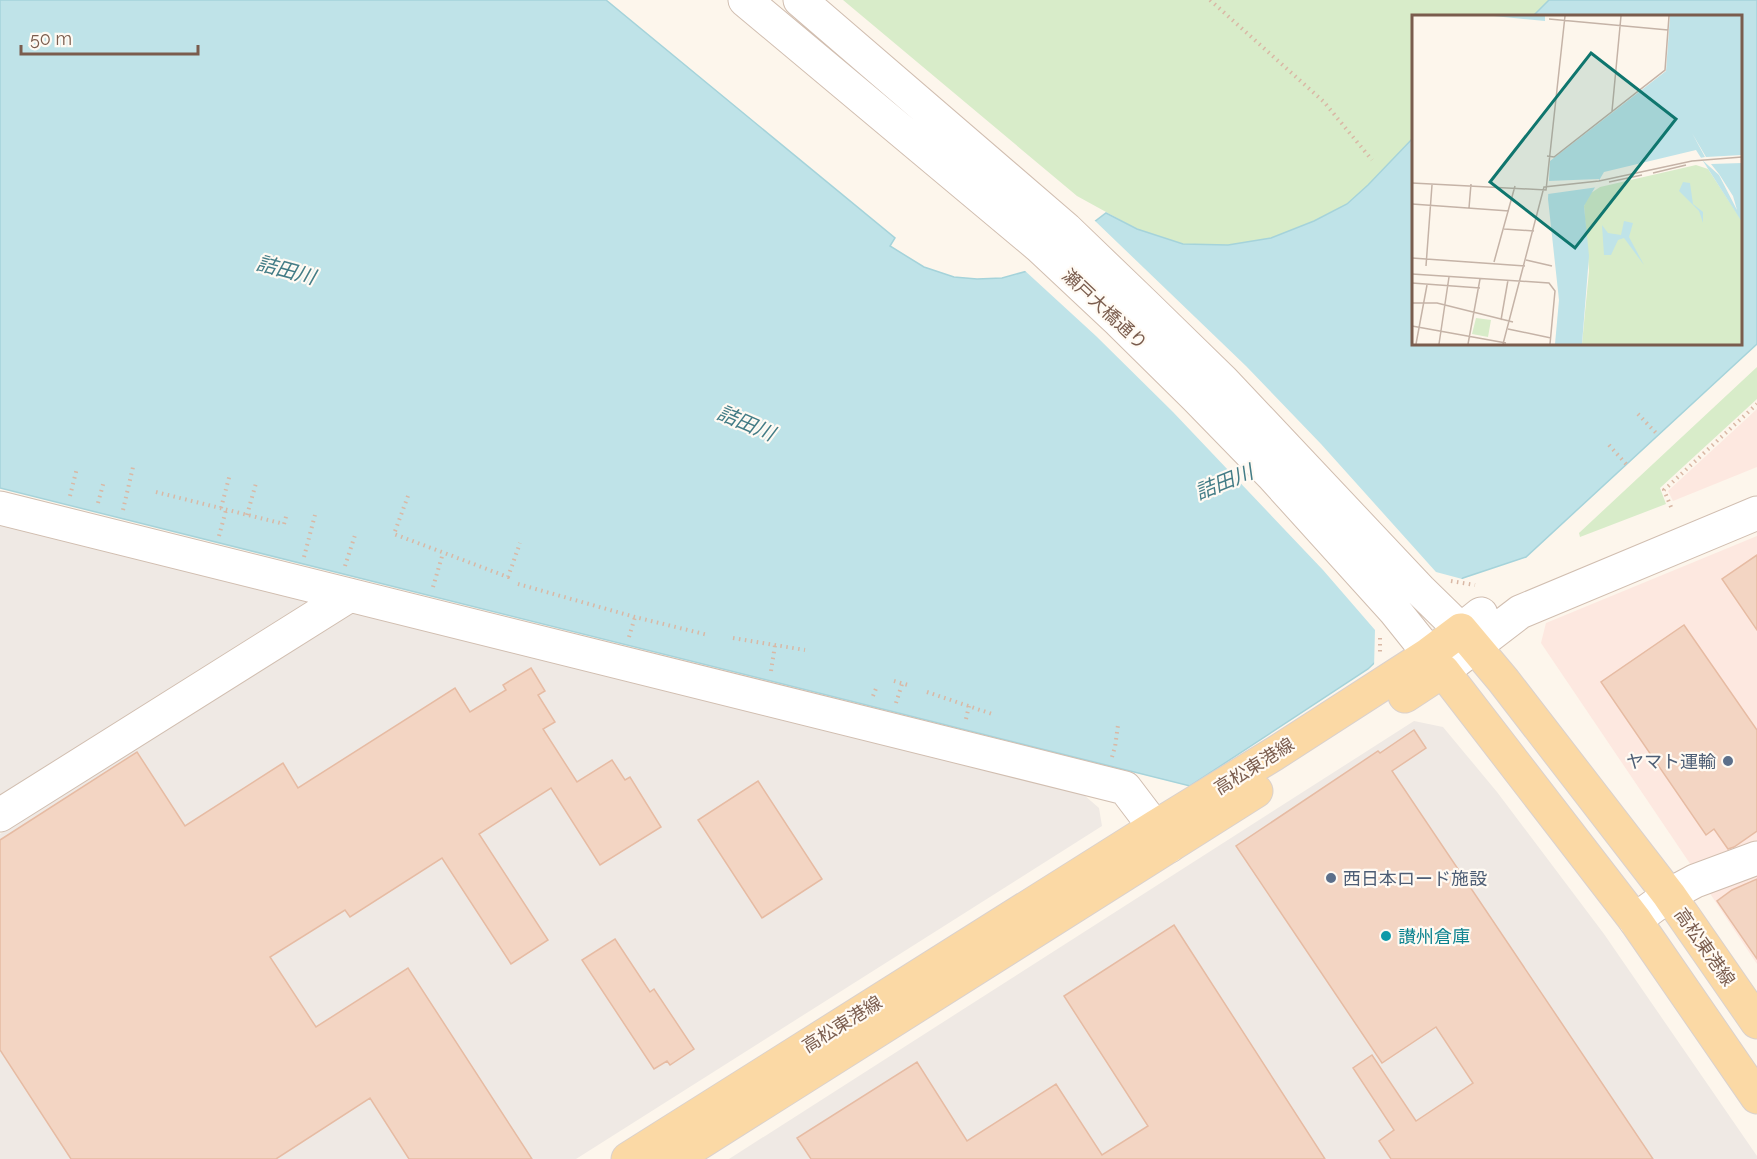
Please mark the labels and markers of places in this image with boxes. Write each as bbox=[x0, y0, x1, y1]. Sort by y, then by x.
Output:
place label: ヤマト運輸 bbox=[1626, 751, 1716, 772]
marker: ヤマト運輸 bbox=[1721, 754, 1735, 768]
place label: 西日本ロード施設 bbox=[1343, 868, 1487, 889]
marker: 西日本ロード施設 bbox=[1324, 871, 1338, 885]
place label: 讃州倉庫 bbox=[1398, 926, 1470, 947]
marker: 讃州倉庫 bbox=[1379, 929, 1393, 943]

